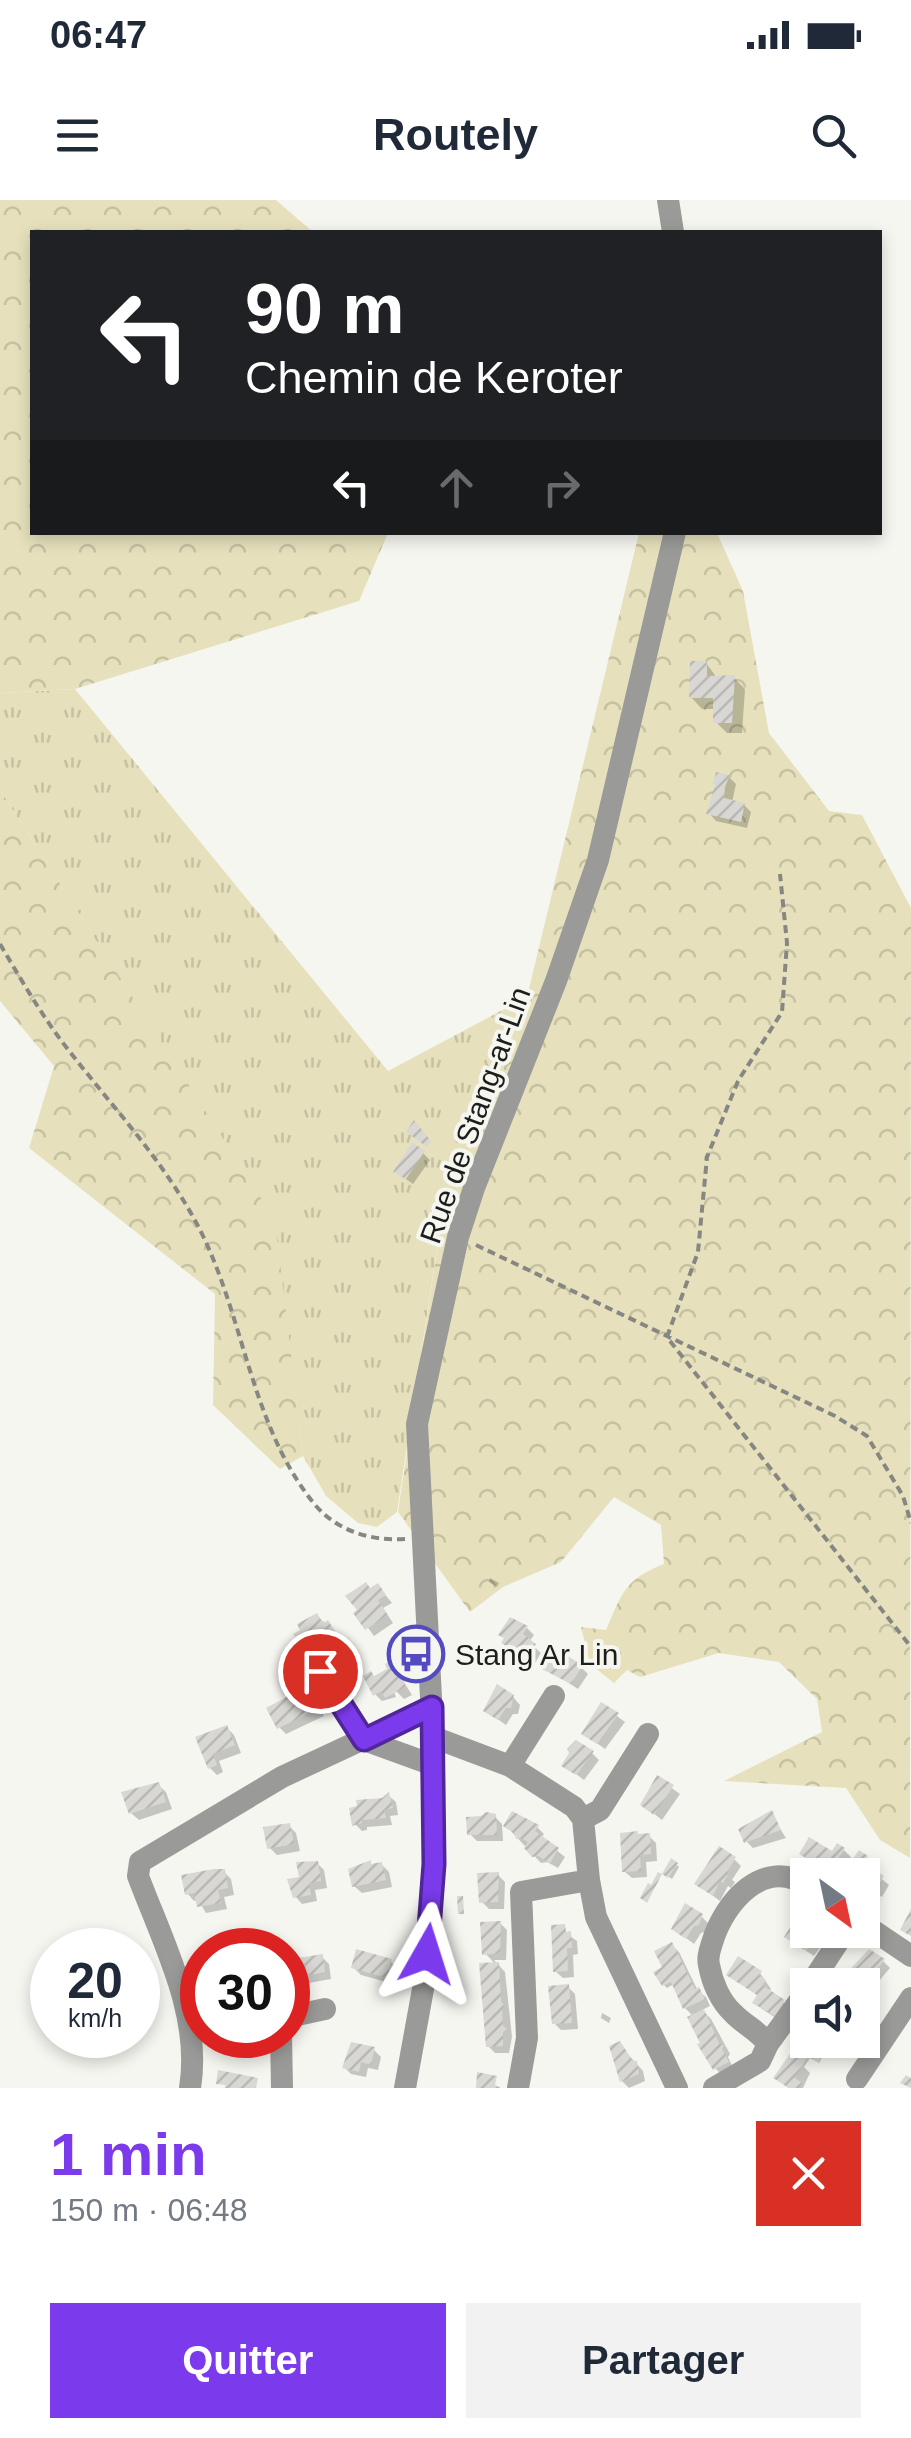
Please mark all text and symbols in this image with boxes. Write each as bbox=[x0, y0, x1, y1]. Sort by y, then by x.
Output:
text: 06:47 bbox=[50, 14, 147, 56]
icon: menu bbox=[50, 108, 105, 163]
icon: search bbox=[806, 108, 861, 163]
text: Routely bbox=[373, 109, 538, 160]
icon: left bbox=[80, 270, 210, 400]
text: 90 m bbox=[245, 270, 405, 348]
text: Chemin de Keroter bbox=[245, 352, 623, 403]
icon: left bbox=[324, 460, 379, 515]
icon: ahead bbox=[429, 460, 484, 515]
icon: right bbox=[534, 460, 589, 515]
street label: Rue de Stang-ar-Lin bbox=[413, 982, 537, 1248]
bus stop icon: Stang Ar Lin bbox=[386, 1624, 446, 1684]
pin bbox=[278, 1629, 363, 1714]
place label: Stang Ar Lin bbox=[455, 1638, 618, 1671]
icon: arrive bbox=[293, 1644, 348, 1699]
north arrow bbox=[790, 1858, 880, 1948]
map controls bbox=[790, 1858, 880, 2058]
position arrow bbox=[375, 1902, 479, 2006]
speed limit sign: 30 bbox=[180, 1928, 310, 2058]
text: 20 bbox=[67, 1953, 123, 2009]
button: sound bbox=[790, 1968, 880, 2058]
text: km/h bbox=[68, 2004, 122, 2032]
text: 1 min bbox=[50, 2121, 207, 2188]
button: close bbox=[756, 2121, 861, 2226]
text: 150 m · 06:48 bbox=[50, 2192, 247, 2228]
button: Quitter bbox=[50, 2303, 446, 2418]
button: Partager bbox=[466, 2303, 861, 2418]

